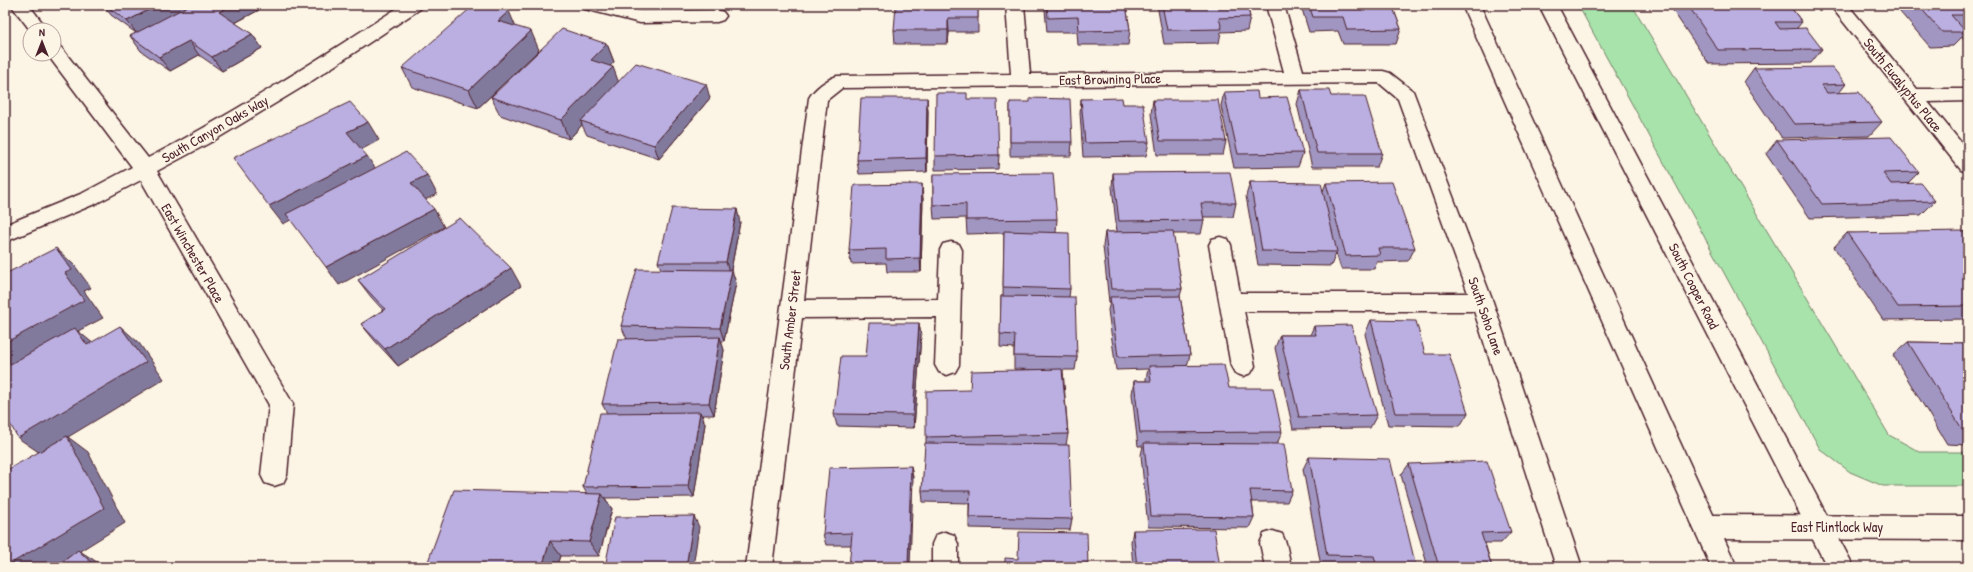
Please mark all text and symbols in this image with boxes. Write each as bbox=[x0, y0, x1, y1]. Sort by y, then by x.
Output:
north arrow bbox=[22, 22, 62, 62]
text: N bbox=[39, 25, 45, 39]
street label: South Eucalyptus Place bbox=[1859, 34, 1948, 137]
street label: East Browning Place bbox=[1059, 68, 1162, 90]
street label: South Canyon Oaks Way bbox=[158, 90, 272, 168]
street label: East Winchester Place bbox=[157, 200, 230, 306]
street label: South Cooper Road bbox=[1664, 240, 1724, 333]
street label: South Amber Street bbox=[774, 269, 805, 371]
street label: South Soho Lane bbox=[1464, 274, 1509, 358]
street label: East Flintlock Way bbox=[1791, 517, 1883, 537]

